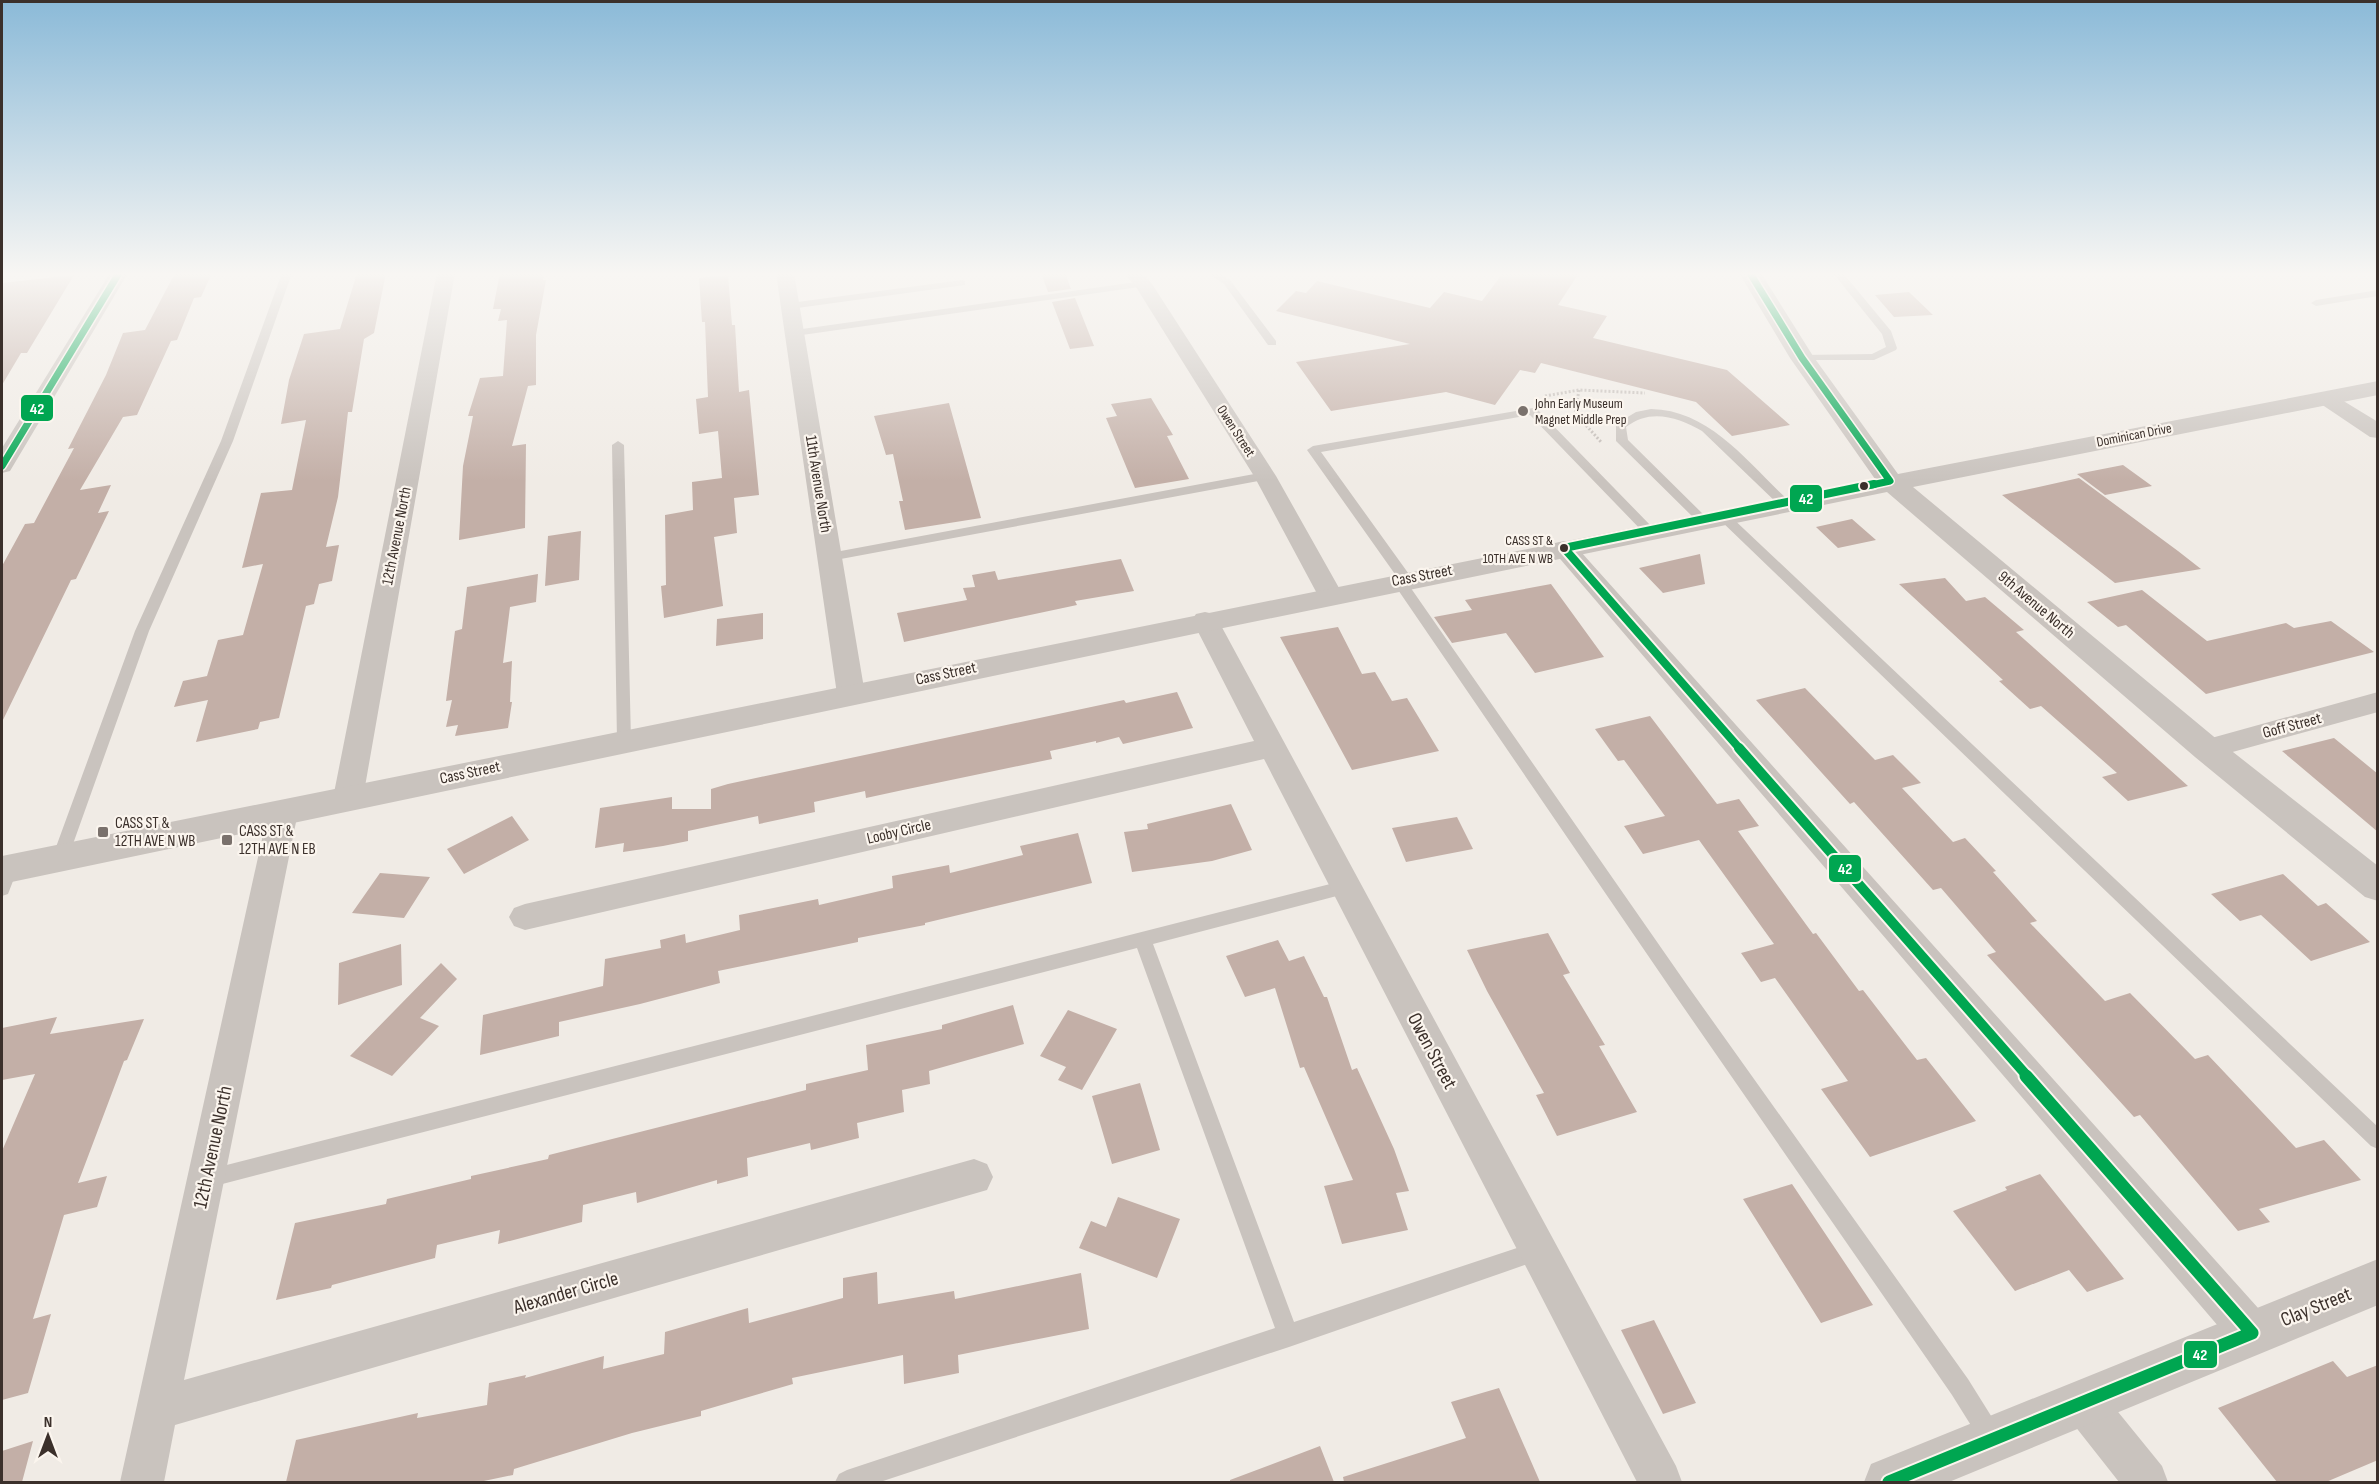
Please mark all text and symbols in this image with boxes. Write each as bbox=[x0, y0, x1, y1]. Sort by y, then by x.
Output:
line badge: 42 bbox=[20, 394, 54, 422]
place label: John Early Museum Magnet Middle Prep bbox=[1534, 395, 1627, 428]
text: 42 bbox=[30, 400, 44, 419]
street label: Owen Street bbox=[1213, 402, 1259, 460]
marker: John Early Museum Magnet Middle Prep bbox=[1516, 404, 1530, 418]
street label: Dominican Drive bbox=[2095, 419, 2173, 451]
street label: 11th Avenue North bbox=[801, 434, 835, 534]
unlabelled marker bbox=[1858, 480, 1870, 492]
line badge: 42 bbox=[1789, 484, 1823, 513]
street label: 12th Avenue North bbox=[378, 485, 416, 587]
text: 42 bbox=[1799, 490, 1813, 509]
place label: CASS ST & 10TH AVE N WB bbox=[1483, 532, 1553, 567]
marker: CASS ST & 10TH AVE N WB bbox=[1558, 542, 1570, 554]
street label: Cass Street bbox=[1390, 561, 1454, 591]
street label: 9th Avenue North bbox=[1994, 567, 2078, 643]
street label: Cass Street bbox=[914, 658, 978, 690]
street label: Goff Street bbox=[2261, 709, 2324, 743]
street label: Cass Street bbox=[438, 757, 502, 789]
place label: CASS ST & 12TH AVE N WB bbox=[115, 814, 195, 851]
street label: Looby Circle bbox=[865, 815, 933, 849]
place label: CASS ST & 12TH AVE N EB bbox=[239, 822, 316, 859]
marker: CASS ST & 12TH AVE N WB bbox=[96, 825, 110, 839]
marker: CASS ST & 12TH AVE N EB bbox=[220, 833, 234, 847]
line badge: 42 bbox=[1828, 854, 1862, 883]
text: 42 bbox=[1838, 860, 1852, 879]
street label: Owen Street bbox=[1402, 1009, 1462, 1093]
street label: 12th Avenue North bbox=[188, 1084, 238, 1210]
street label: Alexander Circle bbox=[510, 1267, 621, 1320]
street label: Clay Street bbox=[2277, 1282, 2355, 1332]
line badge: 42 bbox=[2183, 1340, 2218, 1369]
text: 42 bbox=[2193, 1346, 2207, 1365]
north arrow bbox=[18, 1406, 78, 1466]
text: N bbox=[44, 1413, 52, 1432]

